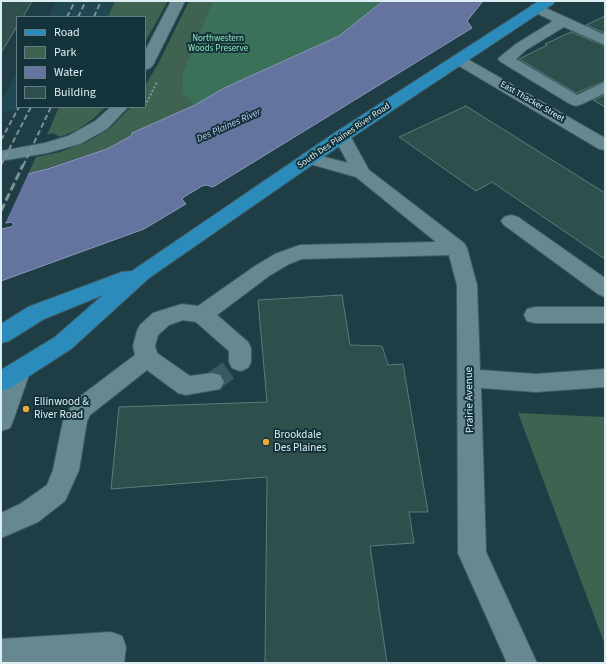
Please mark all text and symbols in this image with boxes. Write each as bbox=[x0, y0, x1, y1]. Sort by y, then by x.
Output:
legend bbox=[16, 16, 146, 108]
text: Road bbox=[54, 24, 80, 41]
park label: Northwestern Woods Preserve bbox=[188, 34, 248, 55]
text: Park bbox=[54, 44, 76, 61]
text: Water bbox=[54, 64, 83, 81]
street label: East Thacker Street bbox=[498, 79, 566, 125]
text: Building bbox=[54, 84, 96, 101]
street label: South Des Plaines River Road bbox=[296, 101, 392, 171]
water label: Des Plaines River bbox=[195, 106, 263, 146]
street label: Prairie Avenue bbox=[463, 367, 477, 433]
place label: Ellinwood & River Road bbox=[34, 396, 89, 422]
marker: Ellinwood & River Road bbox=[21, 404, 31, 414]
place label: Brookdale Des Plaines bbox=[274, 429, 326, 455]
marker: Brookdale Des Plaines bbox=[261, 437, 271, 447]

